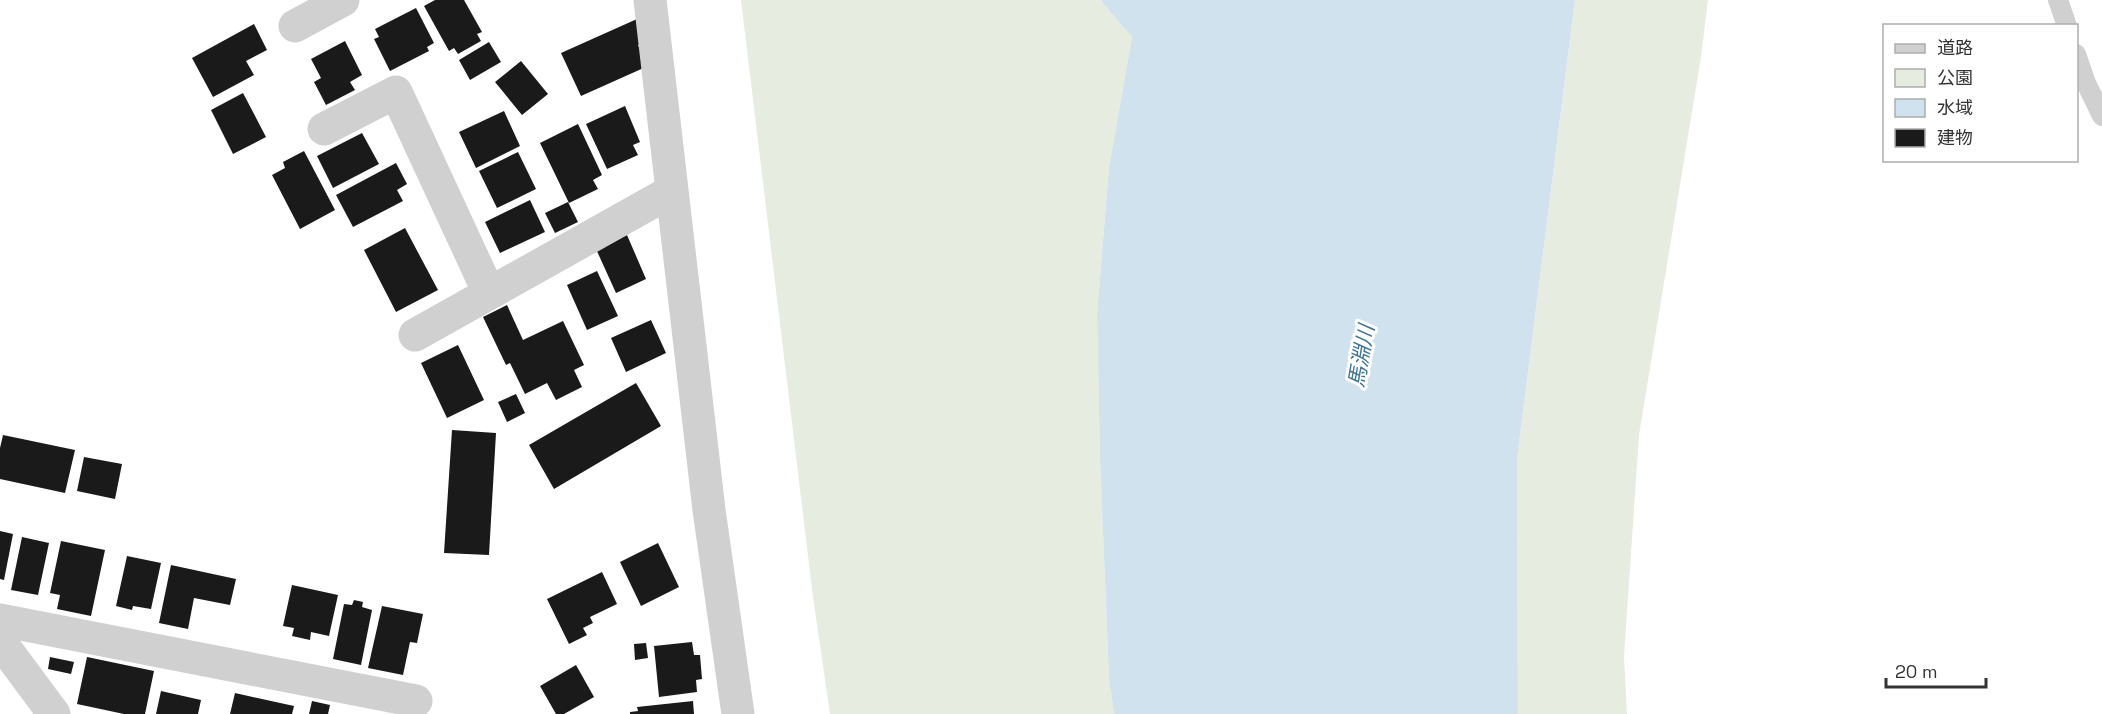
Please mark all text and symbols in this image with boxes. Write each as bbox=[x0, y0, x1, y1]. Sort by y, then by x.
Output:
legend bbox=[1883, 24, 2078, 162]
text: 道路 bbox=[1937, 36, 1973, 59]
text: 公園 bbox=[1937, 66, 1973, 89]
text: 水域 bbox=[1937, 96, 1973, 119]
text: 建物 bbox=[1937, 126, 1973, 149]
water label: 馬淵川 bbox=[1342, 321, 1380, 389]
scale bar bbox=[1886, 651, 1986, 689]
text: 20 m bbox=[1895, 660, 1938, 683]

